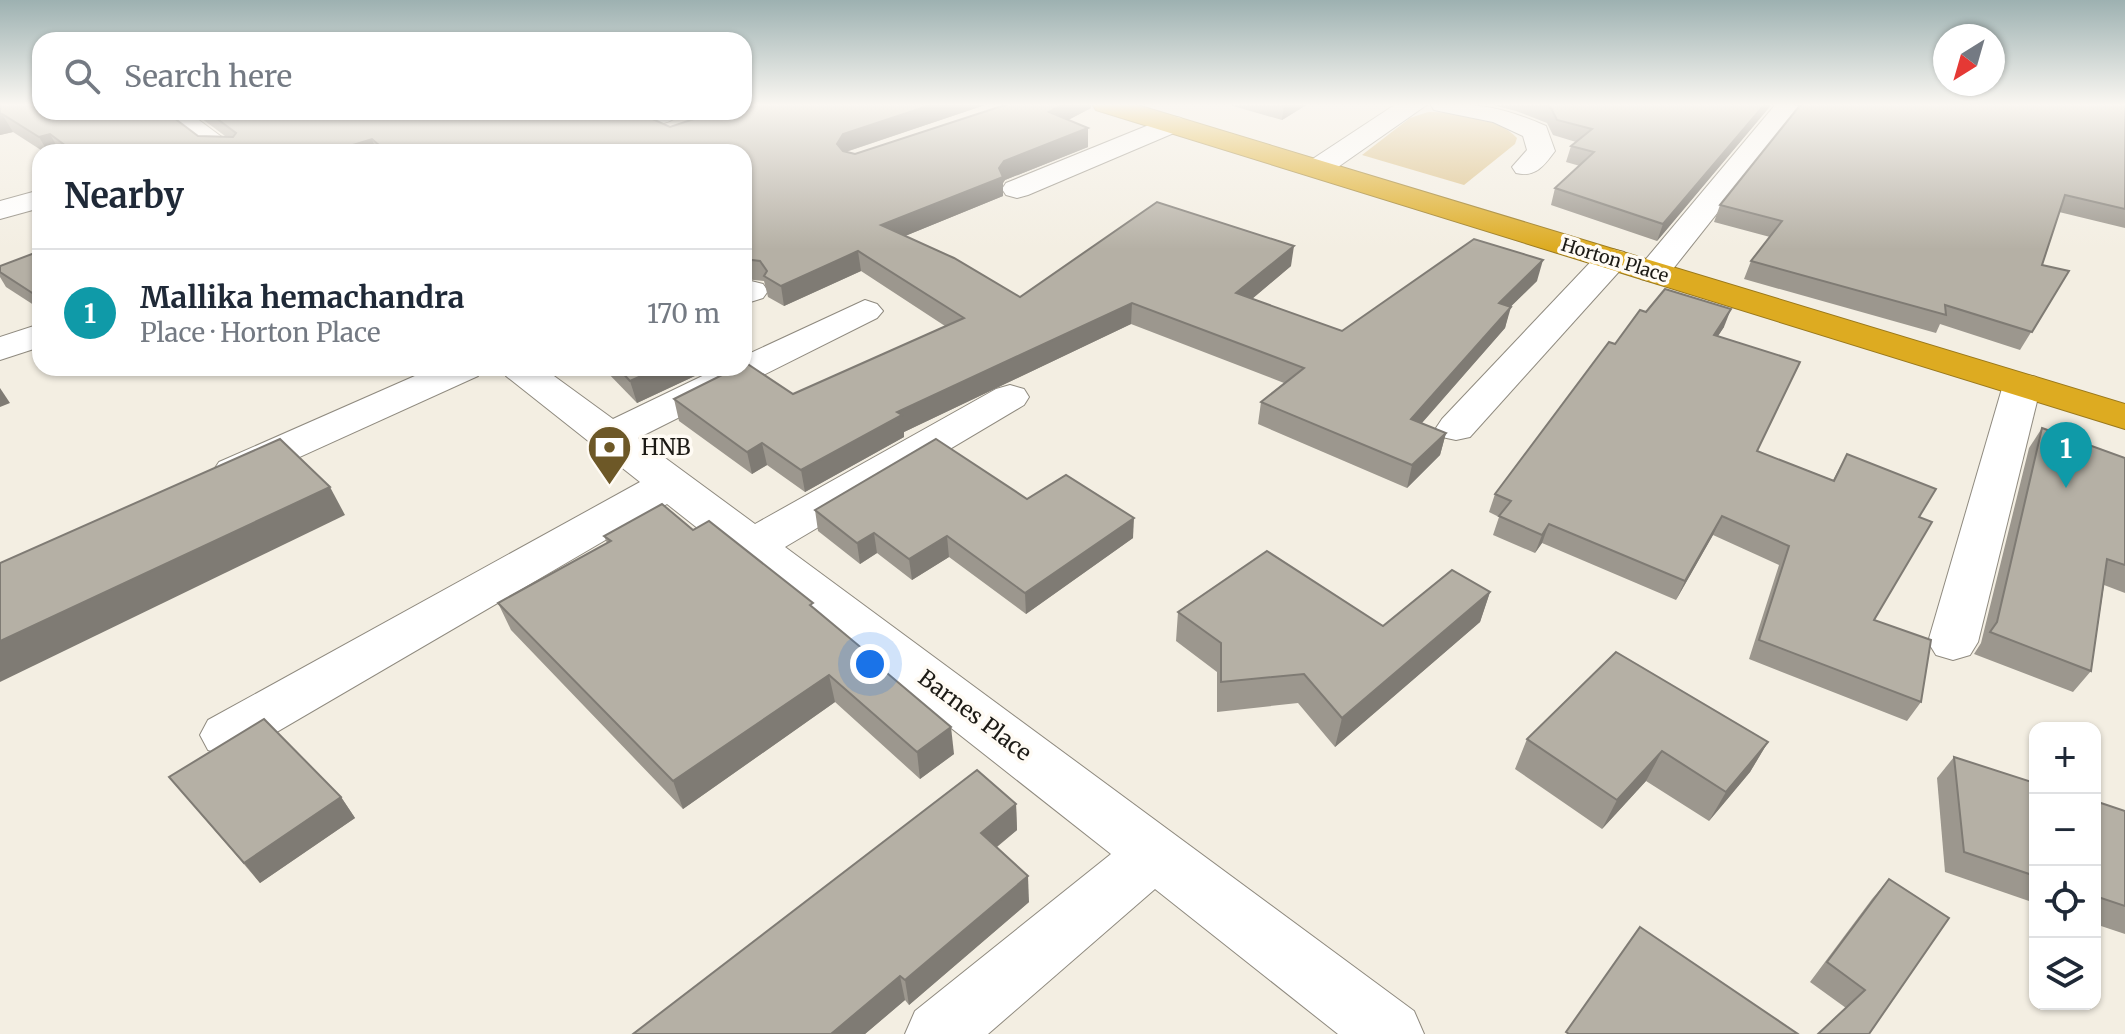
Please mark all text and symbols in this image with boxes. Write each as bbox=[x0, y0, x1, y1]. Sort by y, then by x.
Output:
north arrow bbox=[1933, 24, 2005, 96]
search box bbox=[32, 32, 752, 120]
icon: search bbox=[60, 54, 104, 98]
text: Search here bbox=[124, 57, 292, 95]
text: Nearby bbox=[64, 175, 184, 217]
street label: Horton Place bbox=[1559, 233, 1671, 287]
text: Mallika hemachandra bbox=[140, 278, 465, 316]
text: 1 bbox=[84, 297, 96, 330]
text: 170 m bbox=[647, 297, 720, 330]
text: Place · Horton Place bbox=[140, 316, 381, 349]
pin: 1 bbox=[2040, 422, 2092, 488]
bank icon: HNB bbox=[586, 423, 634, 486]
place label: HNB bbox=[641, 433, 691, 461]
your location bbox=[850, 644, 890, 684]
street label: Barnes Place bbox=[913, 663, 1037, 767]
map controls bbox=[2029, 722, 2101, 1010]
button: + bbox=[2029, 722, 2101, 794]
button: − bbox=[2029, 794, 2101, 866]
button: locate bbox=[2029, 866, 2101, 938]
button: layers bbox=[2029, 938, 2101, 1010]

